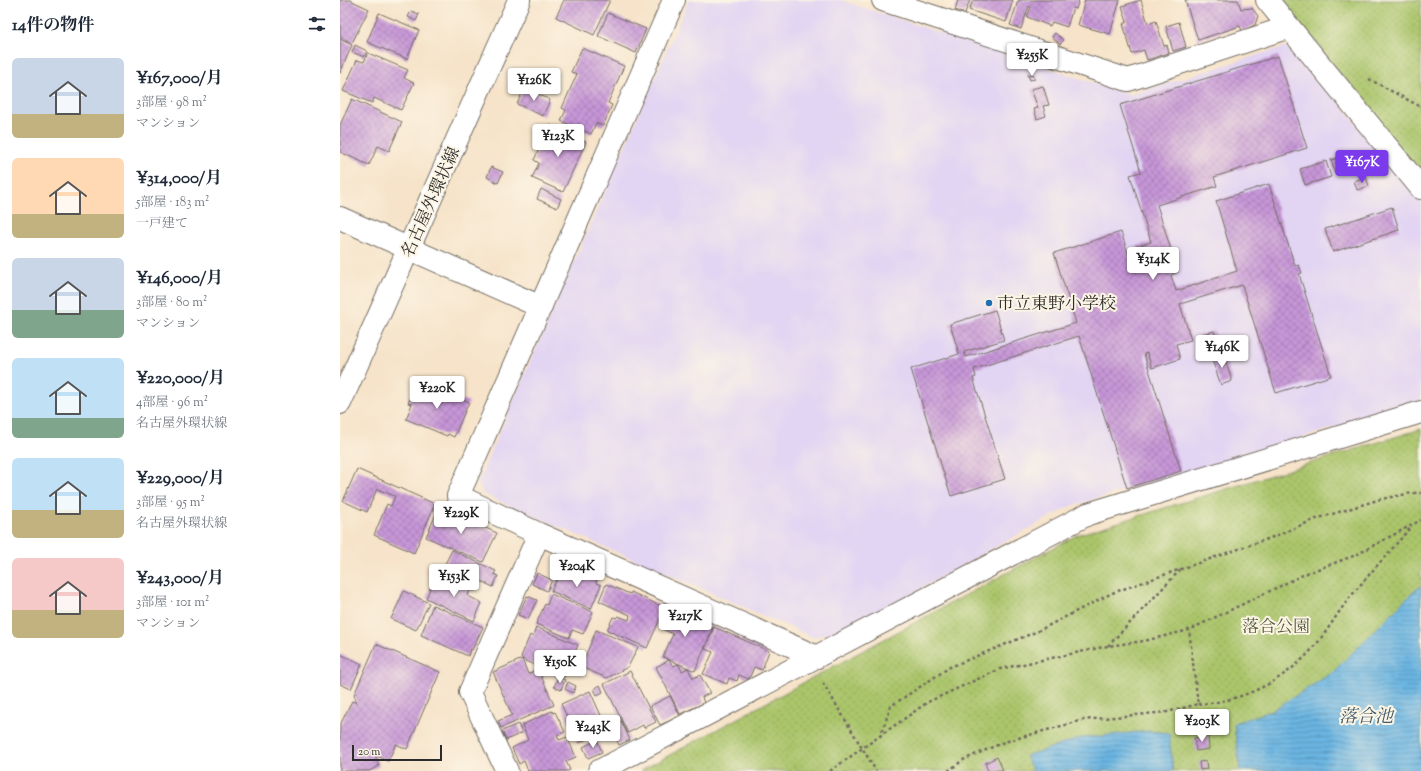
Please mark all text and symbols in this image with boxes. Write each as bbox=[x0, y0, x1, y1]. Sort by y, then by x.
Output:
icon: filters bbox=[306, 13, 328, 35]
text: 14件の物件 bbox=[12, 14, 94, 38]
pin: ¥255K bbox=[1004, 43, 1060, 77]
text: ¥255K bbox=[1016, 47, 1048, 65]
text: ¥167,000/月 bbox=[136, 67, 223, 91]
pin: ¥126K bbox=[506, 68, 562, 102]
text: ¥126K bbox=[517, 72, 551, 90]
icon: home bbox=[44, 74, 92, 122]
text: 3部屋 · 98 m² bbox=[136, 94, 207, 112]
text: マンション bbox=[136, 115, 200, 133]
pin: ¥123K bbox=[530, 124, 586, 158]
text: ¥123K bbox=[541, 128, 575, 146]
street label: 名古屋外環状線 bbox=[397, 144, 467, 262]
pin: ¥167K bbox=[1334, 150, 1390, 184]
text: ¥167K bbox=[1344, 154, 1380, 172]
text: ¥314,000/月 bbox=[136, 167, 222, 191]
icon: home bbox=[44, 174, 92, 222]
text: 5部屋 · 183 m² bbox=[136, 194, 209, 212]
text: 一戸建て bbox=[136, 215, 188, 233]
pin: ¥314K bbox=[1125, 247, 1181, 281]
text: ¥314K bbox=[1136, 251, 1170, 269]
text: ¥146,000/月 bbox=[136, 267, 223, 291]
icon: home bbox=[44, 274, 92, 322]
place label: 市立東野小学校 bbox=[997, 293, 1116, 317]
text: 3部屋 · 80 m² bbox=[136, 294, 207, 312]
marker: 市立東野小学校 bbox=[984, 298, 994, 308]
text: マンション bbox=[136, 315, 200, 333]
pin: ¥146K bbox=[1194, 335, 1250, 369]
text: ¥146K bbox=[1204, 339, 1240, 357]
text: ¥220,000/月 bbox=[136, 367, 225, 391]
icon: home bbox=[44, 374, 92, 422]
pin: ¥220K bbox=[409, 376, 465, 410]
text: ¥220K bbox=[419, 380, 455, 398]
text: 4部屋 · 96 m² bbox=[136, 394, 208, 412]
text: 名古屋外環状線 bbox=[136, 415, 227, 433]
text: ¥229,000/月 bbox=[136, 467, 225, 491]
icon: home bbox=[44, 474, 92, 522]
text: 3部屋 · 95 m² bbox=[136, 494, 205, 512]
pin: ¥229K bbox=[433, 501, 489, 535]
text: ¥229K bbox=[443, 505, 479, 523]
text: 名古屋外環状線 bbox=[136, 515, 227, 533]
pin: ¥204K bbox=[549, 554, 605, 588]
text: ¥204K bbox=[559, 558, 595, 576]
pin: ¥153K bbox=[426, 564, 482, 598]
text: ¥243,000/月 bbox=[136, 567, 224, 591]
text: ¥153K bbox=[438, 568, 470, 586]
icon: home bbox=[44, 574, 92, 622]
text: 3部屋 · 101 m² bbox=[136, 594, 209, 612]
pin: ¥217K bbox=[657, 604, 713, 638]
text: ¥217K bbox=[668, 608, 702, 626]
text: マンション bbox=[136, 615, 200, 633]
park label: 落合公園 bbox=[1242, 616, 1310, 640]
pin: ¥150K bbox=[532, 650, 588, 684]
text: ¥150K bbox=[543, 654, 577, 672]
water label: 落合池 bbox=[1339, 705, 1395, 731]
pin: ¥203K bbox=[1174, 709, 1230, 743]
text: ¥203K bbox=[1184, 713, 1220, 731]
pin: ¥243K bbox=[565, 715, 621, 749]
text: ¥243K bbox=[575, 719, 611, 737]
scale bar bbox=[352, 743, 442, 762]
text: 20 m bbox=[358, 744, 380, 760]

